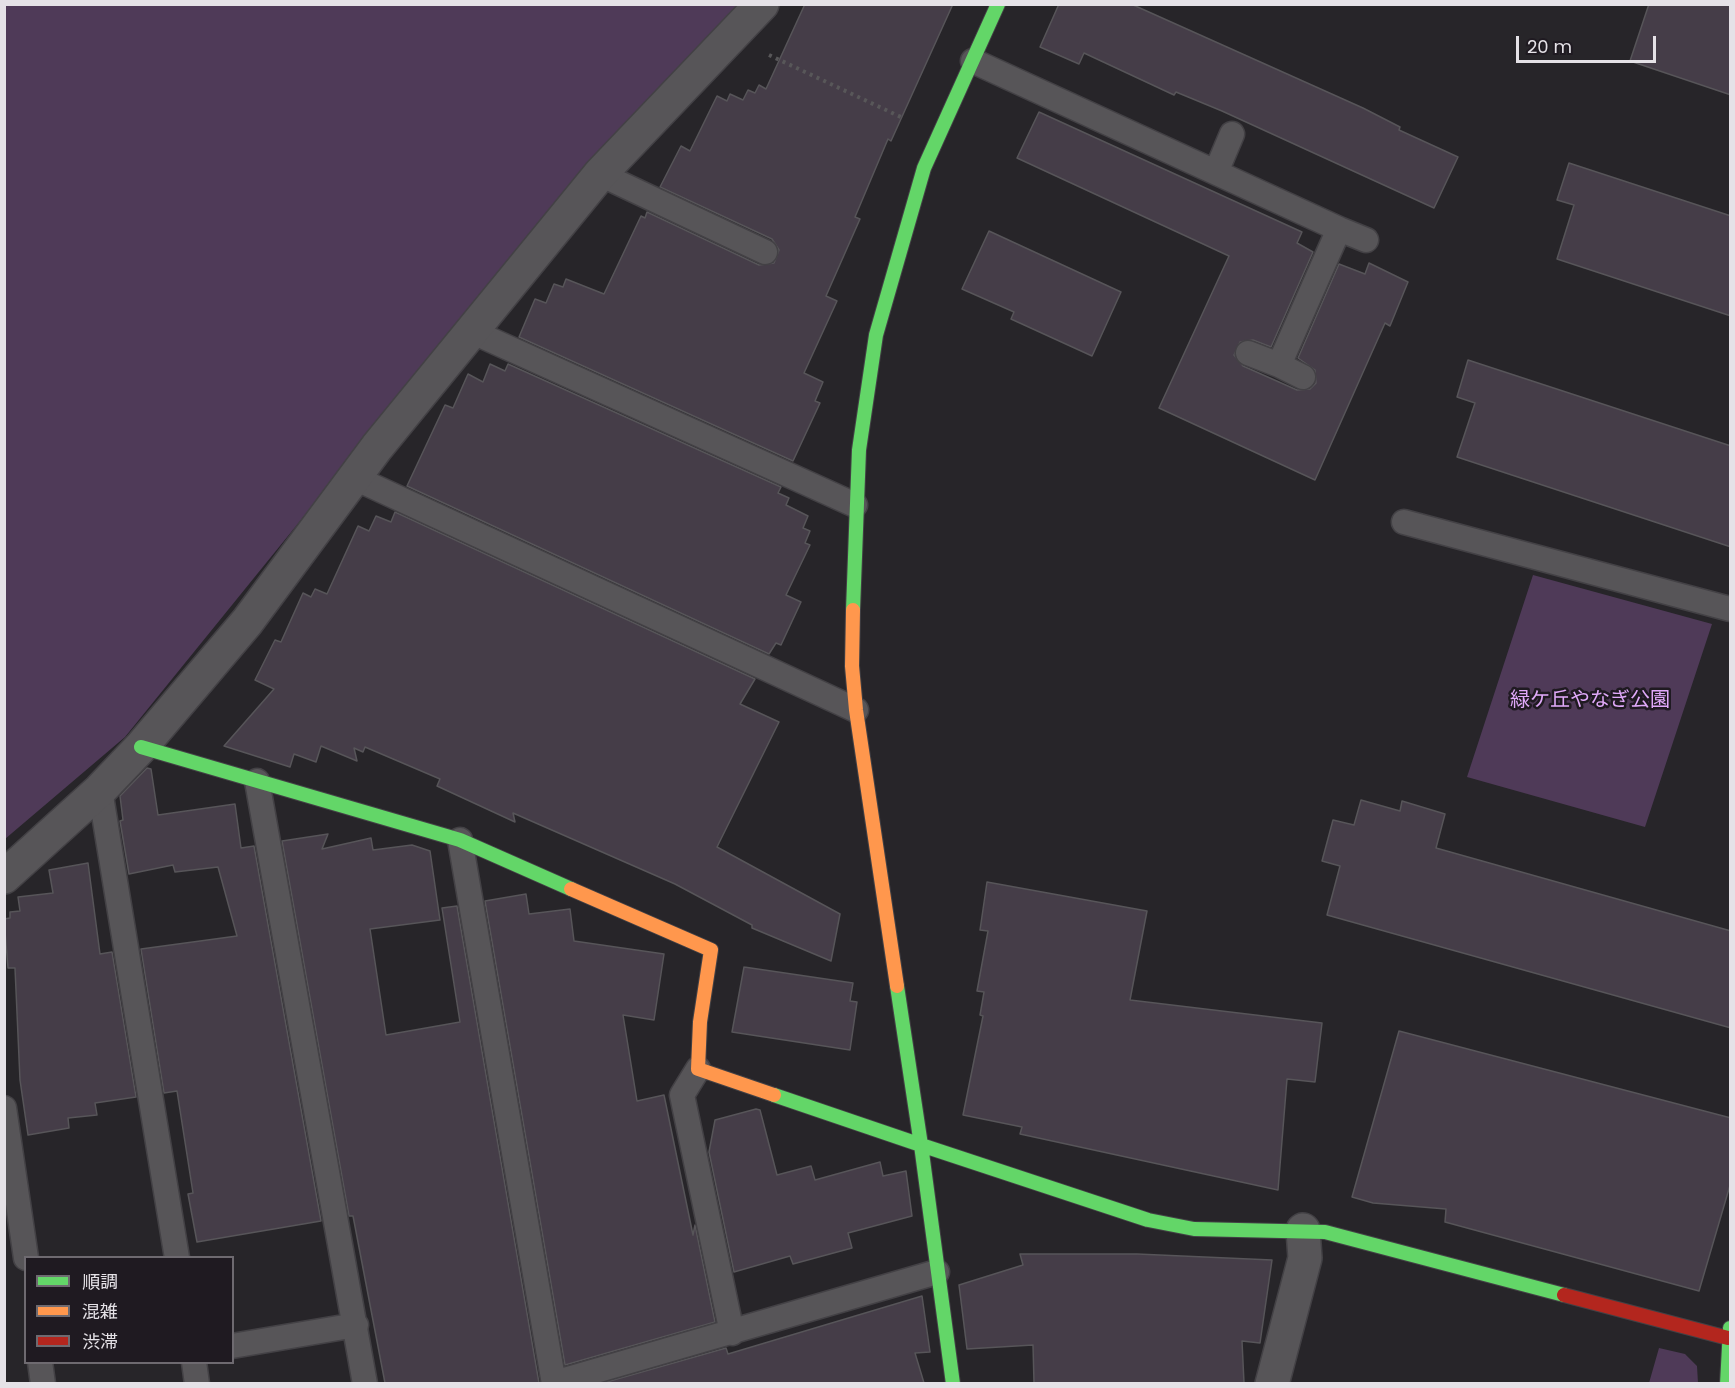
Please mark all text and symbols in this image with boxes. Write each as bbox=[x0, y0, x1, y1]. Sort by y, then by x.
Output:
scale bar bbox=[1519, 24, 1658, 62]
text: 20 m bbox=[1527, 34, 1572, 59]
park label: 緑ケ丘やなぎ公園 bbox=[1510, 689, 1670, 713]
legend bbox=[24, 1256, 234, 1364]
text: 順調 bbox=[82, 1269, 118, 1294]
text: 混雑 bbox=[82, 1299, 118, 1324]
text: 渋滞 bbox=[82, 1329, 118, 1354]

